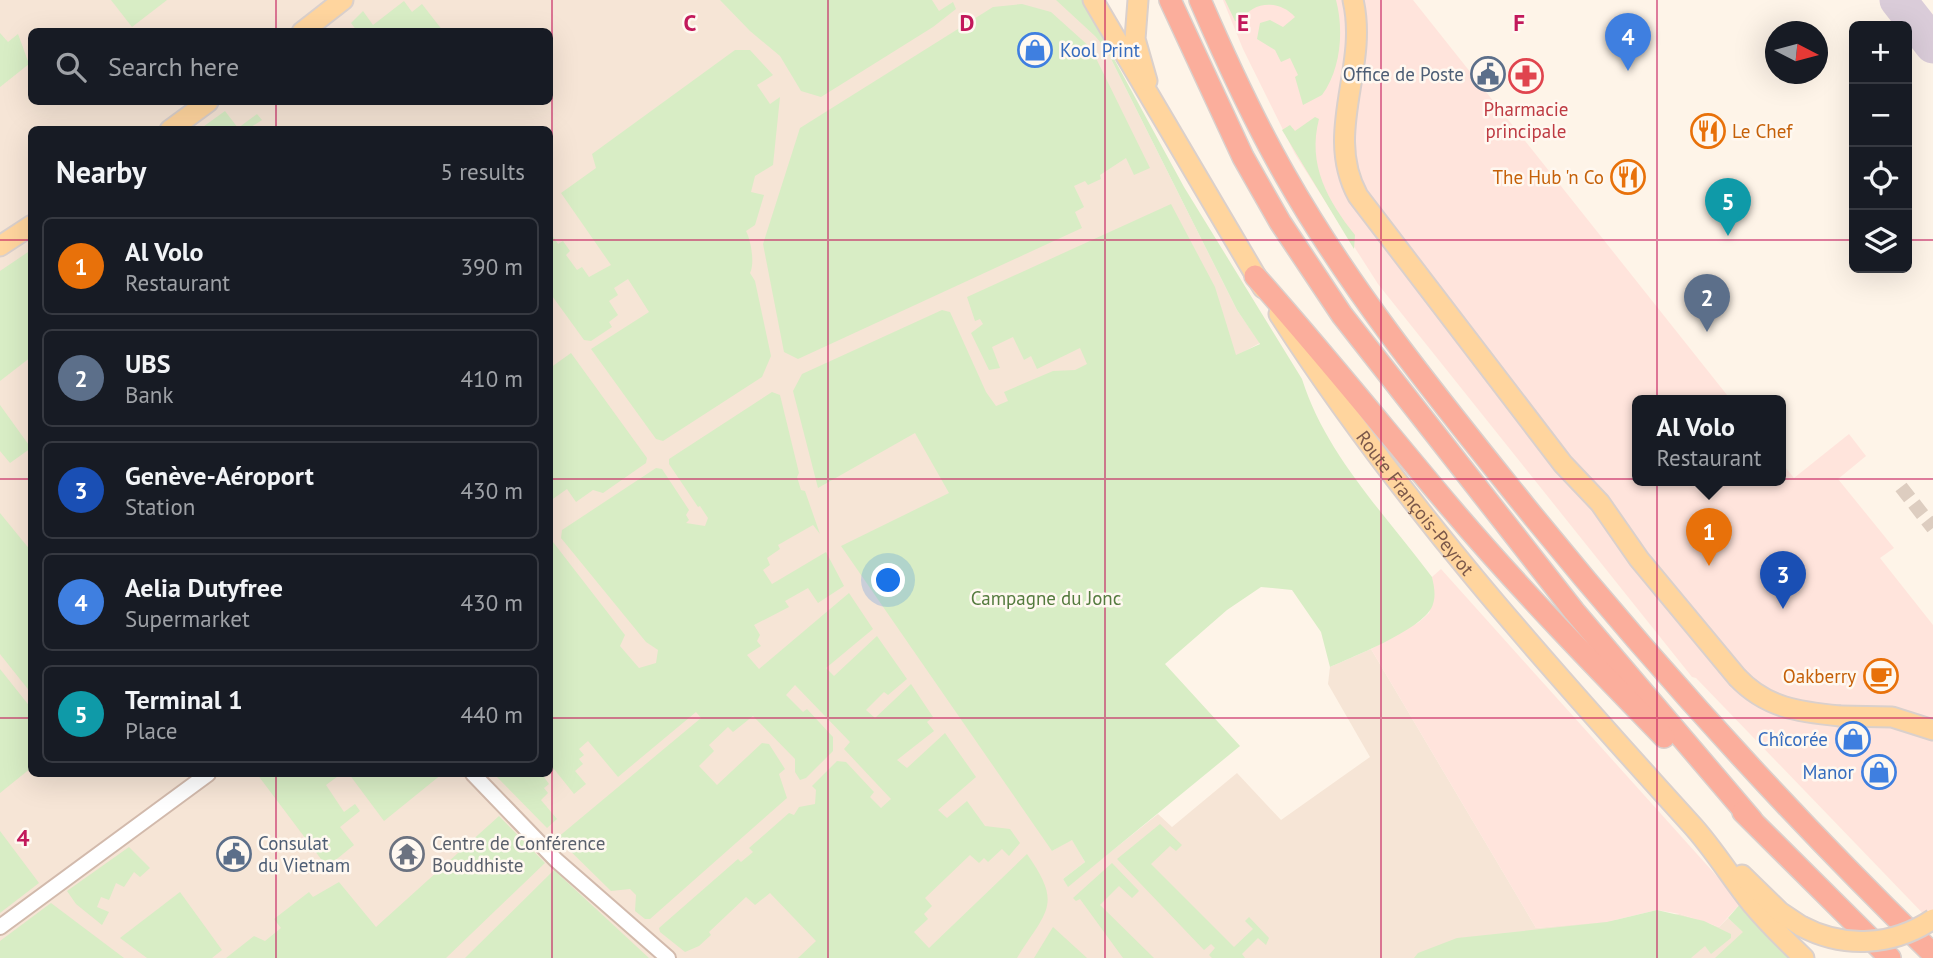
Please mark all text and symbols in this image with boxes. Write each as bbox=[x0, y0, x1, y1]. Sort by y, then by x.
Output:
text: C bbox=[684, 8, 697, 37]
text: D bbox=[960, 8, 974, 37]
text: E bbox=[1237, 8, 1249, 37]
text: F bbox=[1513, 8, 1525, 37]
pin: 4 bbox=[1605, 13, 1651, 71]
north arrow bbox=[1765, 21, 1828, 84]
map controls bbox=[1849, 21, 1912, 273]
button: + bbox=[1849, 21, 1912, 84]
search box bbox=[28, 28, 553, 105]
shop icon: Kool Print bbox=[1016, 31, 1054, 69]
place label: Kool Print bbox=[1060, 38, 1141, 62]
icon: search bbox=[52, 48, 90, 86]
text: Search here bbox=[108, 50, 239, 83]
public building icon: Office de Poste bbox=[1469, 55, 1507, 93]
pharmacy icon: Pharmacie principale bbox=[1507, 57, 1545, 95]
place label: Office de Poste bbox=[1343, 62, 1464, 86]
button: − bbox=[1849, 84, 1912, 147]
place label: Pharmacie principale bbox=[1483, 97, 1569, 143]
restaurant icon: Le Chef bbox=[1689, 112, 1727, 150]
place label: Le Chef bbox=[1732, 119, 1793, 143]
button: locate bbox=[1849, 147, 1912, 210]
text: Nearby bbox=[56, 152, 146, 191]
text: 5 results bbox=[441, 157, 525, 186]
restaurant icon: The Hub 'n Co bbox=[1609, 158, 1647, 196]
place label: The Hub 'n Co bbox=[1492, 165, 1604, 189]
pin: 5 bbox=[1705, 178, 1751, 236]
button: layers bbox=[1849, 210, 1912, 273]
text: Al Volo bbox=[125, 235, 203, 268]
text: 1 bbox=[74, 252, 88, 281]
text: 390 m bbox=[461, 252, 523, 281]
text: Restaurant bbox=[125, 268, 230, 297]
pin: 2 bbox=[1684, 274, 1730, 332]
text: UBS bbox=[125, 347, 170, 380]
text: 2 bbox=[74, 364, 88, 393]
text: 410 m bbox=[461, 364, 523, 393]
text: Bank bbox=[125, 380, 173, 409]
popup bbox=[1632, 395, 1786, 486]
text: Al Volo bbox=[1656, 410, 1735, 443]
street label: Route François-Peyrot bbox=[1351, 426, 1480, 581]
text: Restaurant bbox=[1656, 443, 1762, 472]
text: Genève-Aéroport bbox=[125, 459, 314, 492]
text: 3 bbox=[74, 476, 88, 505]
text: 430 m bbox=[461, 476, 523, 505]
text: Station bbox=[125, 492, 195, 521]
pin: 1 bbox=[1686, 508, 1732, 566]
pin: 3 bbox=[1760, 551, 1806, 609]
your location bbox=[871, 563, 905, 597]
text: Aelia Dutyfree bbox=[125, 571, 283, 604]
park label: Campagne du Jonc bbox=[971, 586, 1121, 610]
text: 4 bbox=[74, 588, 88, 617]
text: 430 m bbox=[461, 588, 523, 617]
text: Supermarket bbox=[125, 604, 250, 633]
cafe icon: Oakberry bbox=[1862, 657, 1900, 695]
place label: Oakberry bbox=[1783, 664, 1856, 688]
text: Terminal 1 bbox=[125, 683, 243, 716]
text: 5 bbox=[74, 700, 88, 729]
text: 440 m bbox=[461, 700, 523, 729]
text: Place bbox=[125, 716, 178, 745]
shop icon: Chîcorée bbox=[1834, 720, 1872, 758]
place label: Chîcorée bbox=[1758, 727, 1828, 751]
shop icon: Manor bbox=[1860, 753, 1898, 791]
place label: Manor bbox=[1803, 760, 1855, 784]
text: 4 bbox=[16, 823, 30, 852]
place label: Consulat du Vietnam bbox=[258, 831, 350, 877]
place label: Centre de Conférence Bouddhiste bbox=[432, 831, 605, 877]
public building icon: Consulat du Vietnam bbox=[215, 835, 253, 873]
temple icon: Centre de Conférence Bouddhiste bbox=[388, 835, 426, 873]

